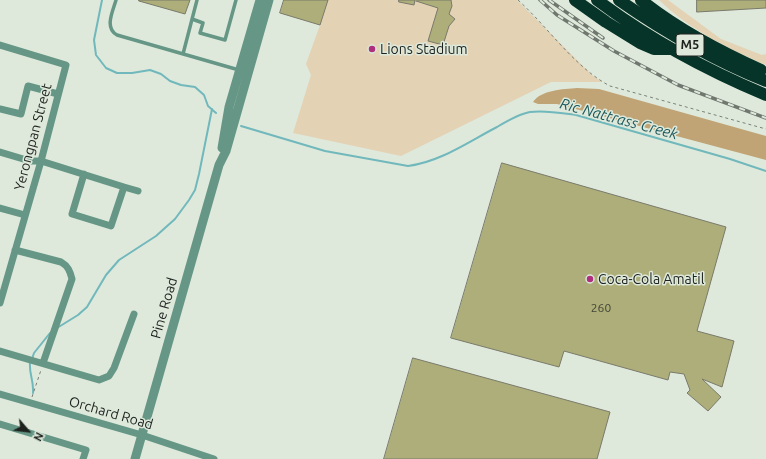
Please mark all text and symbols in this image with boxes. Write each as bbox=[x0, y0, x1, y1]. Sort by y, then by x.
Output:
road number: M5 bbox=[676, 34, 704, 56]
place label: Lions Stadium bbox=[380, 41, 468, 57]
marker: Lions Stadium bbox=[367, 44, 377, 54]
street label: Yerongpan Street bbox=[11, 81, 55, 193]
water label: Ric Nattrass Creek bbox=[558, 95, 680, 143]
place label: Coca-Cola Amatil bbox=[598, 271, 704, 287]
marker: Coca-Cola Amatil bbox=[585, 274, 595, 284]
street label: Pine Road bbox=[147, 275, 181, 341]
house number: 260 bbox=[591, 301, 611, 315]
street label: Orchard Road bbox=[67, 393, 155, 433]
north arrow bbox=[8, 411, 48, 451]
text: N bbox=[31, 430, 46, 443]

